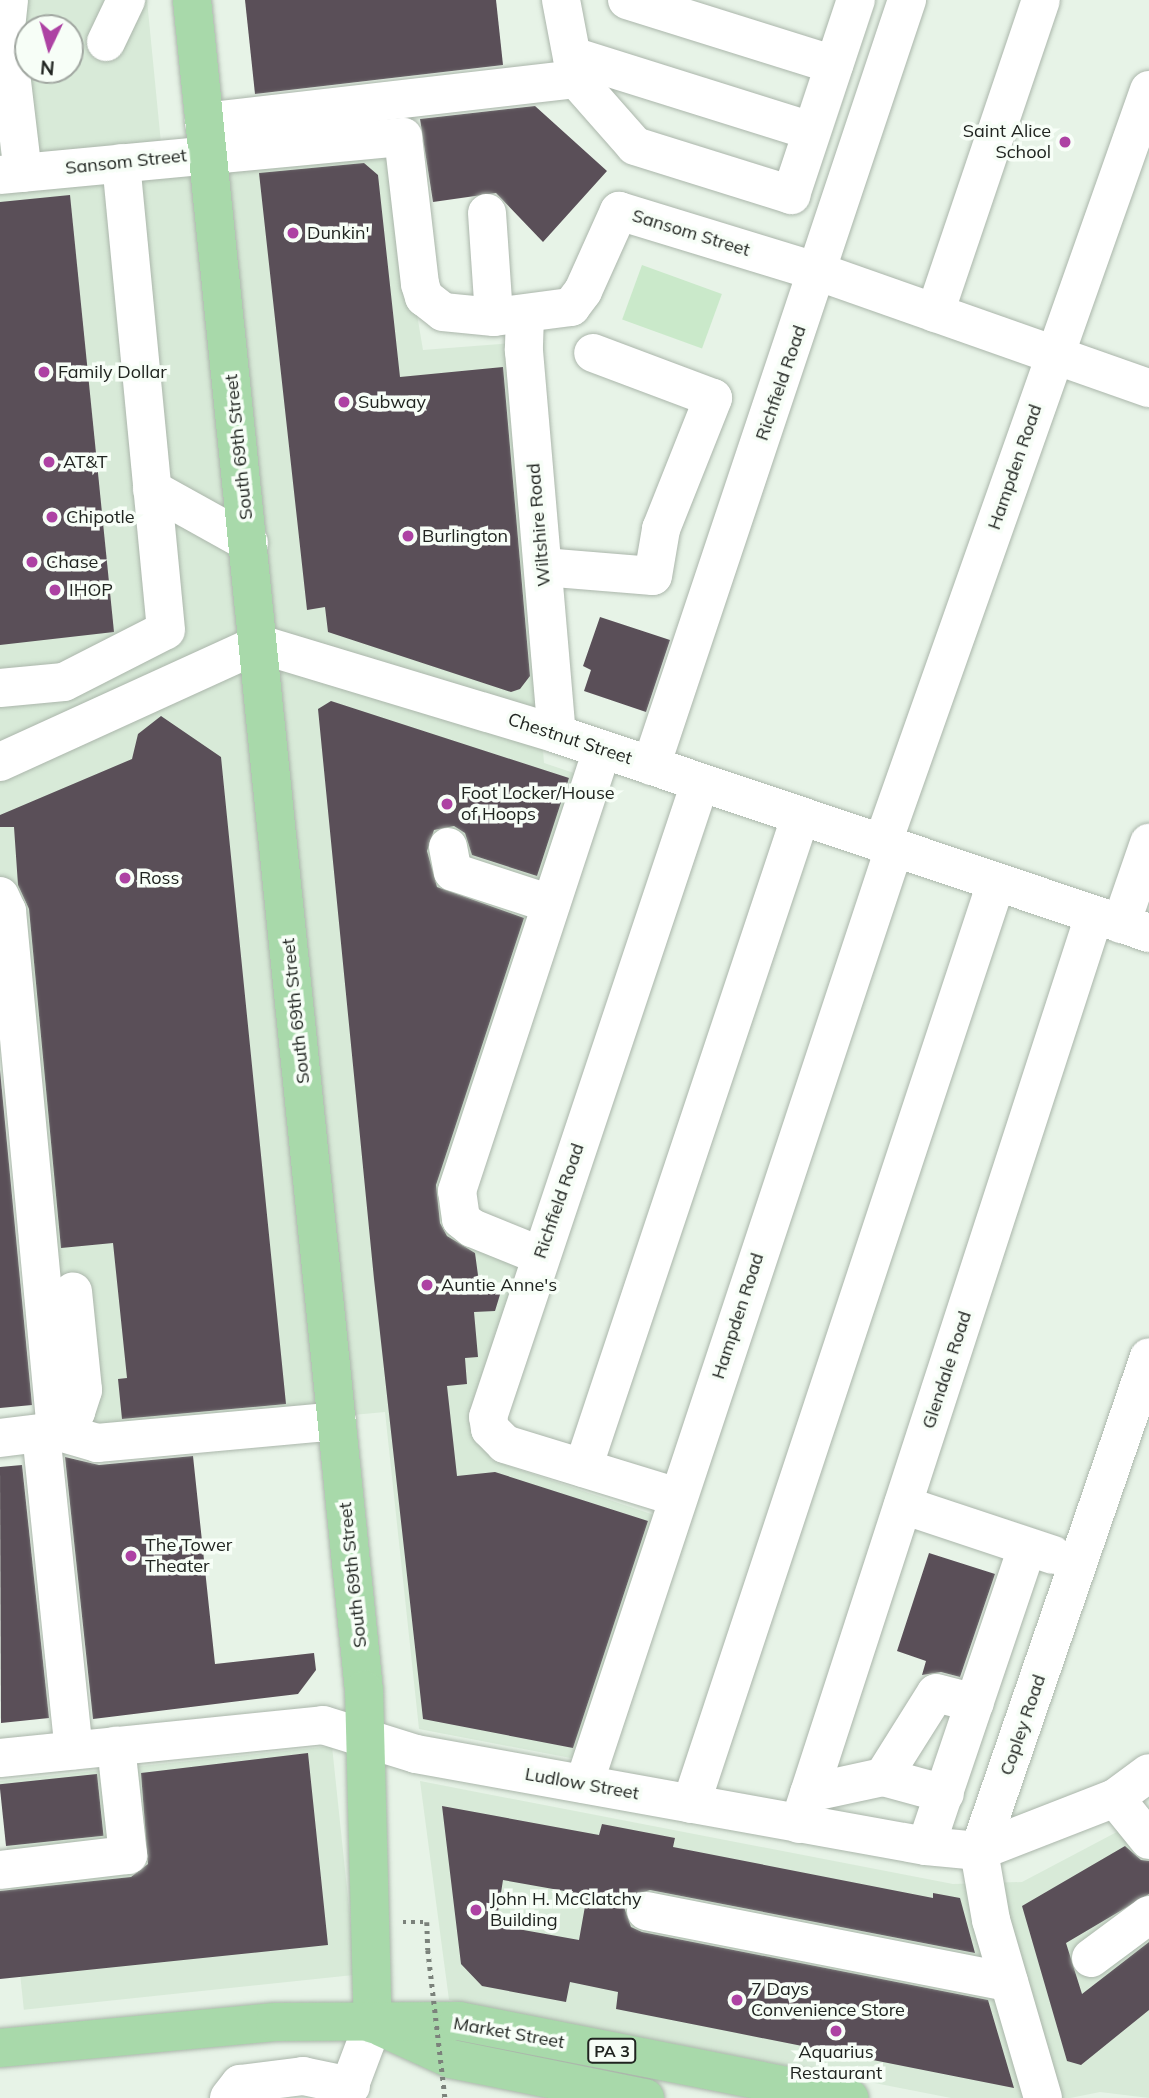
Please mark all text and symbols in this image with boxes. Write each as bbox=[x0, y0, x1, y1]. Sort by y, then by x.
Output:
north arrow bbox=[14, 14, 84, 84]
text: N bbox=[39, 55, 56, 81]
place label: Saint Alice School bbox=[963, 121, 1051, 164]
marker: Saint Alice School bbox=[1057, 134, 1073, 150]
street label: Sansom Street bbox=[64, 145, 188, 179]
street label: Sansom Street bbox=[629, 205, 753, 261]
place label: Dunkin' bbox=[307, 222, 369, 244]
marker: Dunkin' bbox=[285, 225, 301, 241]
street label: Richfield Road bbox=[751, 323, 811, 443]
place label: Family Dollar bbox=[58, 361, 167, 383]
marker: Family Dollar bbox=[36, 364, 52, 380]
street label: South 69th Street bbox=[221, 373, 257, 521]
place label: Subway bbox=[358, 391, 426, 413]
marker: Subway bbox=[336, 394, 352, 410]
street label: Hampden Road bbox=[983, 401, 1047, 533]
place label: AT&T bbox=[63, 451, 108, 473]
marker: AT&T bbox=[41, 454, 57, 470]
street label: Wiltshire Road bbox=[523, 462, 555, 588]
place label: Chipotle bbox=[66, 506, 135, 528]
marker: Chipotle bbox=[44, 509, 60, 525]
place label: Burlington bbox=[422, 525, 508, 547]
marker: Burlington bbox=[400, 528, 416, 544]
place label: Chase bbox=[46, 551, 98, 573]
marker: Chase bbox=[24, 554, 40, 570]
place label: IHOP bbox=[69, 579, 113, 601]
marker: IHOP bbox=[47, 582, 63, 598]
street label: Chestnut Street bbox=[505, 709, 635, 769]
place label: Foot Locker/House of Hoops bbox=[461, 783, 615, 826]
marker: Foot Locker/House of Hoops bbox=[439, 796, 455, 812]
place label: Ross bbox=[139, 867, 179, 889]
marker: Ross bbox=[117, 870, 133, 886]
street label: South 69th Street bbox=[278, 937, 314, 1085]
street label: Richfield Road bbox=[529, 1141, 589, 1261]
street label: Hampden Road bbox=[707, 1250, 769, 1382]
place label: Auntie Anne's bbox=[441, 1274, 557, 1296]
marker: Auntie Anne's bbox=[419, 1277, 435, 1293]
street label: Glendale Road bbox=[918, 1309, 976, 1431]
street label: South 69th Street bbox=[335, 1501, 371, 1649]
place label: The Tower Theater bbox=[145, 1535, 232, 1578]
marker: The Tower Theater bbox=[123, 1548, 139, 1564]
street label: Copley Road bbox=[996, 1672, 1050, 1778]
street label: Ludlow Street bbox=[523, 1763, 641, 1805]
place label: John H. McClatchy Building bbox=[490, 1889, 641, 1932]
marker: John H. McClatchy Building bbox=[468, 1902, 484, 1918]
place label: 7 Days Convenience Store bbox=[751, 1979, 905, 2022]
marker: 7 Days Convenience Store bbox=[729, 1992, 745, 2008]
street label: Market Street bbox=[452, 2013, 566, 2053]
marker: Aquarius Restaurant bbox=[828, 2023, 844, 2039]
road number: PA 3 bbox=[586, 2038, 638, 2064]
place label: Aquarius Restaurant bbox=[790, 2042, 882, 2084]

